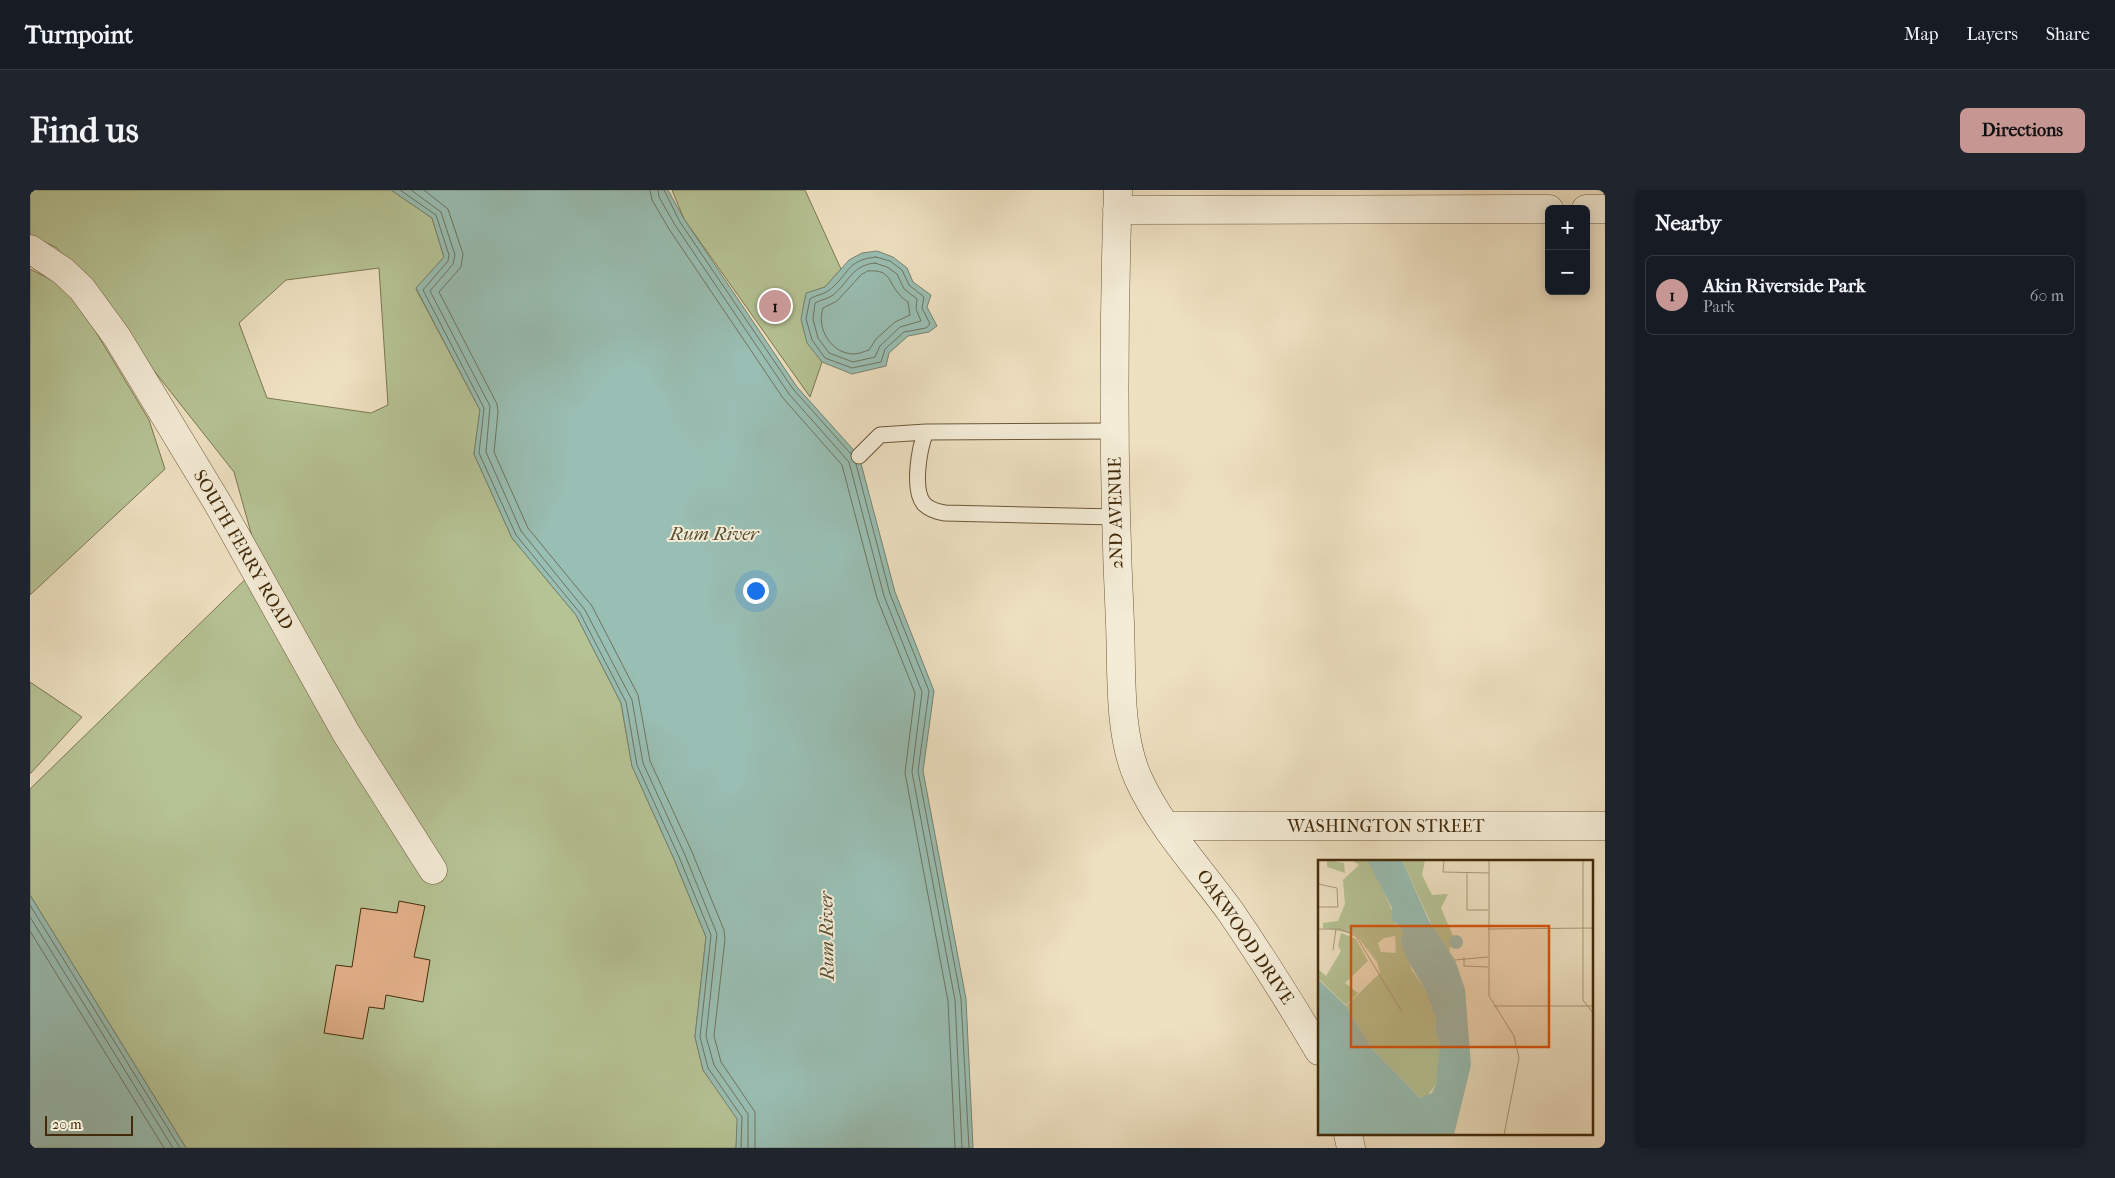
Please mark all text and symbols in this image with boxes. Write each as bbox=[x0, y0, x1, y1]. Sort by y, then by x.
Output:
text: Turnpoint bbox=[25, 21, 133, 49]
text: Map bbox=[1904, 24, 1938, 45]
text: Layers bbox=[1966, 24, 2018, 45]
text: Share bbox=[2046, 24, 2090, 45]
button: Directions bbox=[1960, 108, 2085, 153]
text: Find us bbox=[30, 110, 139, 151]
map controls bbox=[1545, 205, 1590, 295]
button: + bbox=[1545, 205, 1590, 250]
text: Nearby bbox=[1655, 211, 1721, 235]
button: − bbox=[1545, 250, 1590, 295]
text: Akin Riverside Park bbox=[1703, 275, 1866, 297]
text: 1 bbox=[1669, 286, 1675, 305]
text: 60 m bbox=[2030, 286, 2064, 305]
pin: 1 bbox=[759, 287, 791, 325]
text: Park bbox=[1703, 297, 1735, 316]
street label: 2ND AVENUE bbox=[1105, 457, 1127, 569]
street label: SOUTH FERRY ROAD bbox=[189, 466, 297, 634]
water label: Rum River bbox=[668, 523, 760, 545]
your location bbox=[743, 578, 769, 604]
street label: WASHINGTON STREET bbox=[1286, 816, 1485, 837]
inset map bbox=[1318, 860, 1592, 1136]
street label: OAKWOOD DRIVE bbox=[1192, 866, 1298, 1008]
water label: Rum River bbox=[815, 890, 839, 983]
scale bar bbox=[45, 1113, 132, 1136]
text: 20 m bbox=[52, 1116, 82, 1133]

